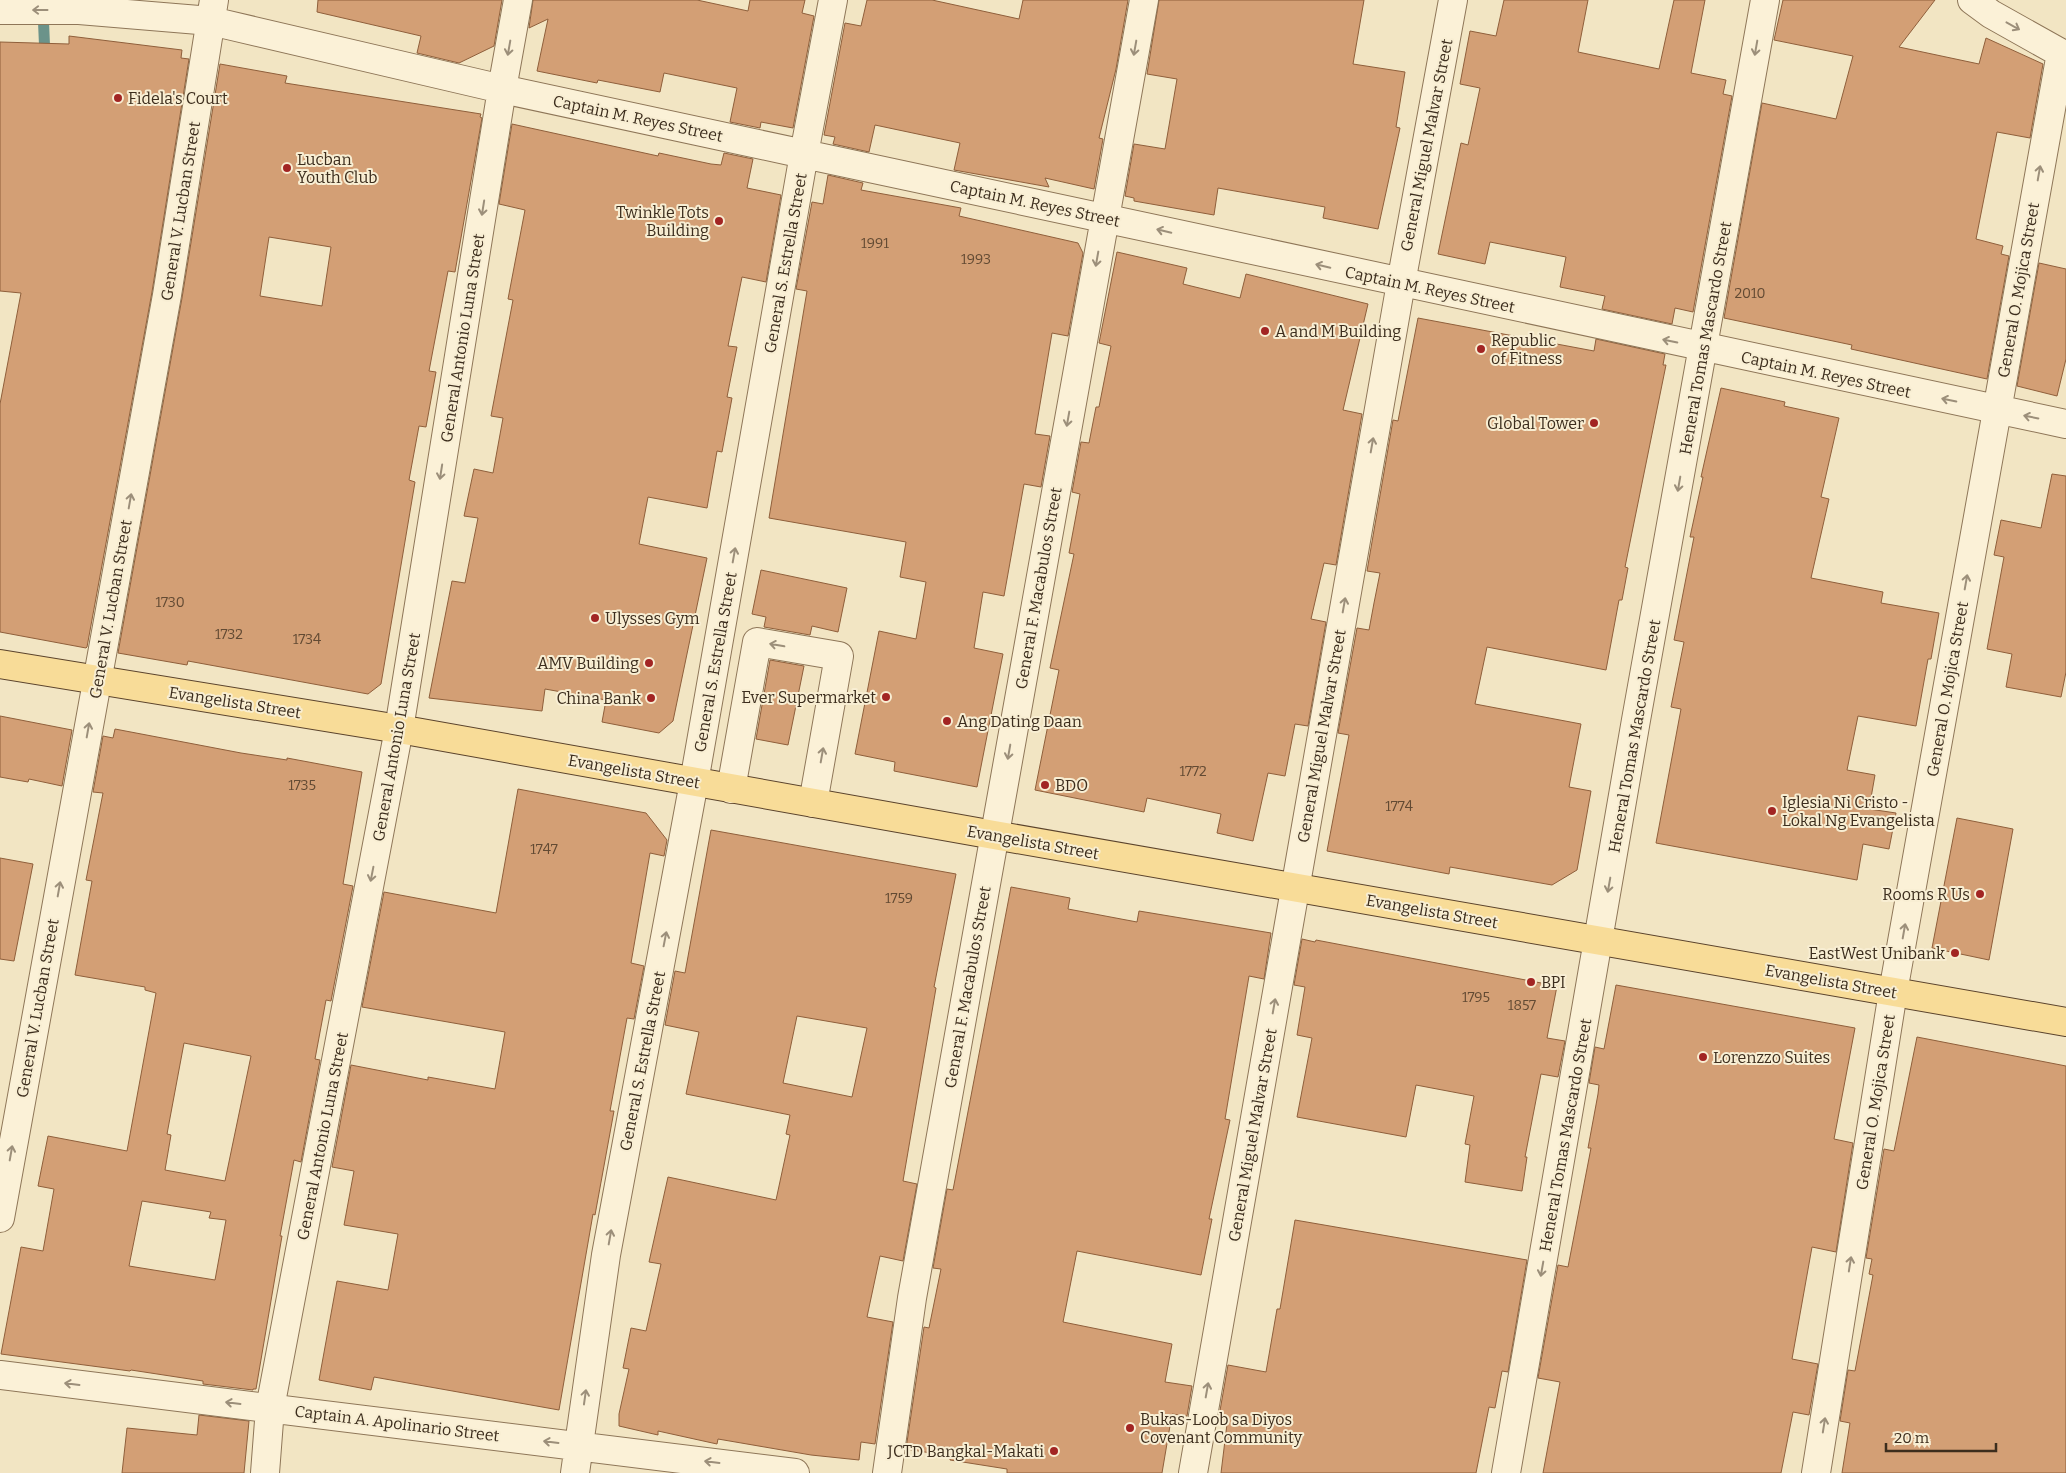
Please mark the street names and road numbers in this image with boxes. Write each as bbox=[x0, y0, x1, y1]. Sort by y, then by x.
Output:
street label: General Miguel Malvar Street bbox=[1397, 37, 1456, 253]
street label: Captain M. Reyes Street bbox=[551, 91, 725, 146]
street label: General V. Lucban Street bbox=[157, 120, 204, 302]
street label: General S. Estrella Street bbox=[760, 171, 811, 355]
street label: Captain M. Reyes Street bbox=[948, 176, 1122, 231]
street label: General O. Mojica Street bbox=[1994, 201, 2043, 379]
street label: Heneral Tomas Mascardo Street bbox=[1676, 220, 1735, 456]
street label: General Antonio Luna Street bbox=[437, 232, 488, 444]
street label: Captain M. Reyes Street bbox=[1343, 262, 1517, 317]
street label: Captain M. Reyes Street bbox=[1739, 347, 1913, 402]
street label: General F. Macabulos Street bbox=[1011, 485, 1066, 691]
street label: General V. Lucban Street bbox=[85, 518, 136, 700]
street label: General S. Estrella Street bbox=[690, 570, 741, 754]
street label: General O. Mojica Street bbox=[1923, 600, 1972, 778]
street label: Heneral Tomas Mascardo Street bbox=[1605, 618, 1664, 854]
street label: General Miguel Malvar Street bbox=[1293, 628, 1350, 844]
street label: General Antonio Luna Street bbox=[369, 631, 424, 843]
street label: Evangelista Street bbox=[167, 683, 303, 722]
street label: Evangelista Street bbox=[566, 751, 702, 792]
street label: Evangelista Street bbox=[965, 822, 1101, 863]
street label: General F. Macabulos Street bbox=[940, 884, 995, 1090]
street label: Evangelista Street bbox=[1364, 891, 1500, 932]
street label: General V. Lucban Street bbox=[12, 917, 63, 1099]
street label: Evangelista Street bbox=[1763, 961, 1899, 1002]
street label: General S. Estrella Street bbox=[616, 969, 669, 1153]
street label: General O. Mojica Street bbox=[1852, 1013, 1899, 1191]
street label: Heneral Tomas Mascardo Street bbox=[1536, 1017, 1595, 1253]
street label: General Miguel Malvar Street bbox=[1224, 1027, 1281, 1243]
street label: General Antonio Luna Street bbox=[293, 1030, 352, 1242]
street label: Captain A. Apolinario Street bbox=[293, 1402, 501, 1446]

